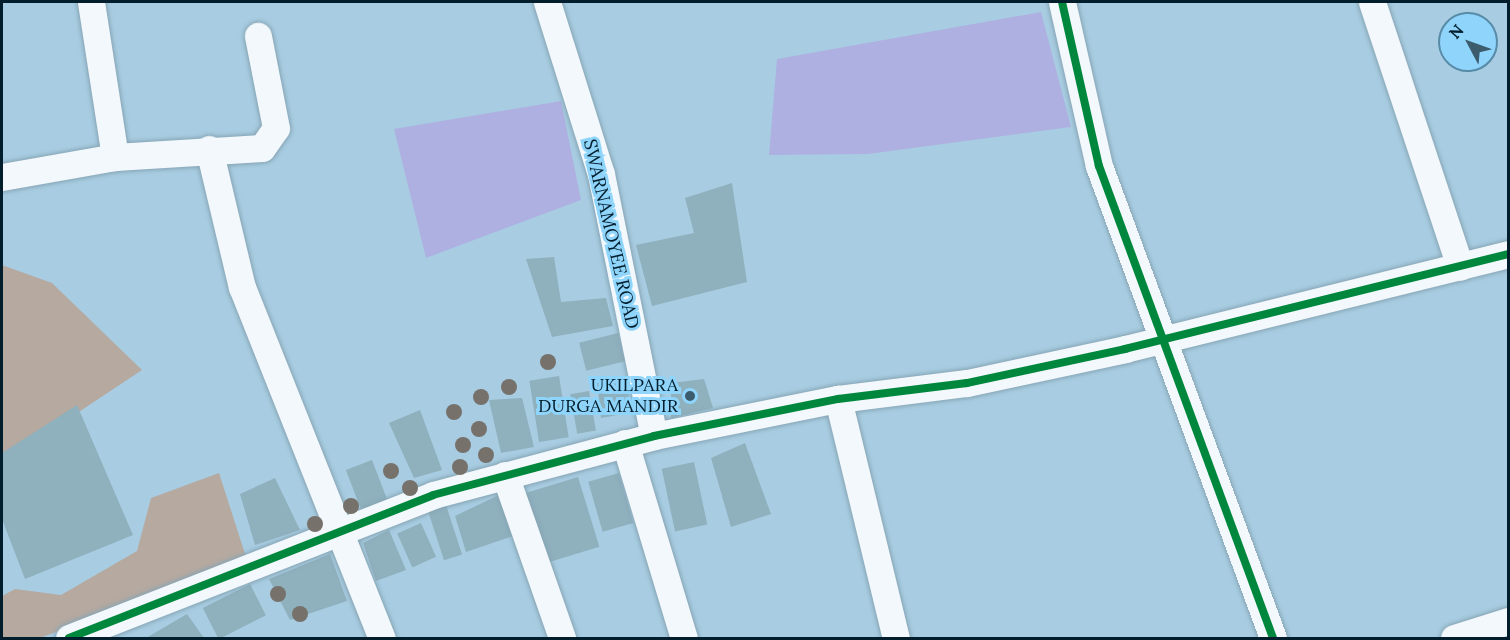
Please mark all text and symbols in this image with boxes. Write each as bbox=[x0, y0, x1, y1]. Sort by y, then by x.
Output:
north arrow bbox=[1438, 12, 1498, 72]
text: N bbox=[1444, 20, 1468, 43]
street label: SWARNAMOYEE ROAD bbox=[579, 137, 643, 331]
place label: UKILPARA DURGA MANDIR bbox=[538, 375, 678, 418]
marker: UKILPARA DURGA MANDIR bbox=[683, 389, 697, 403]

